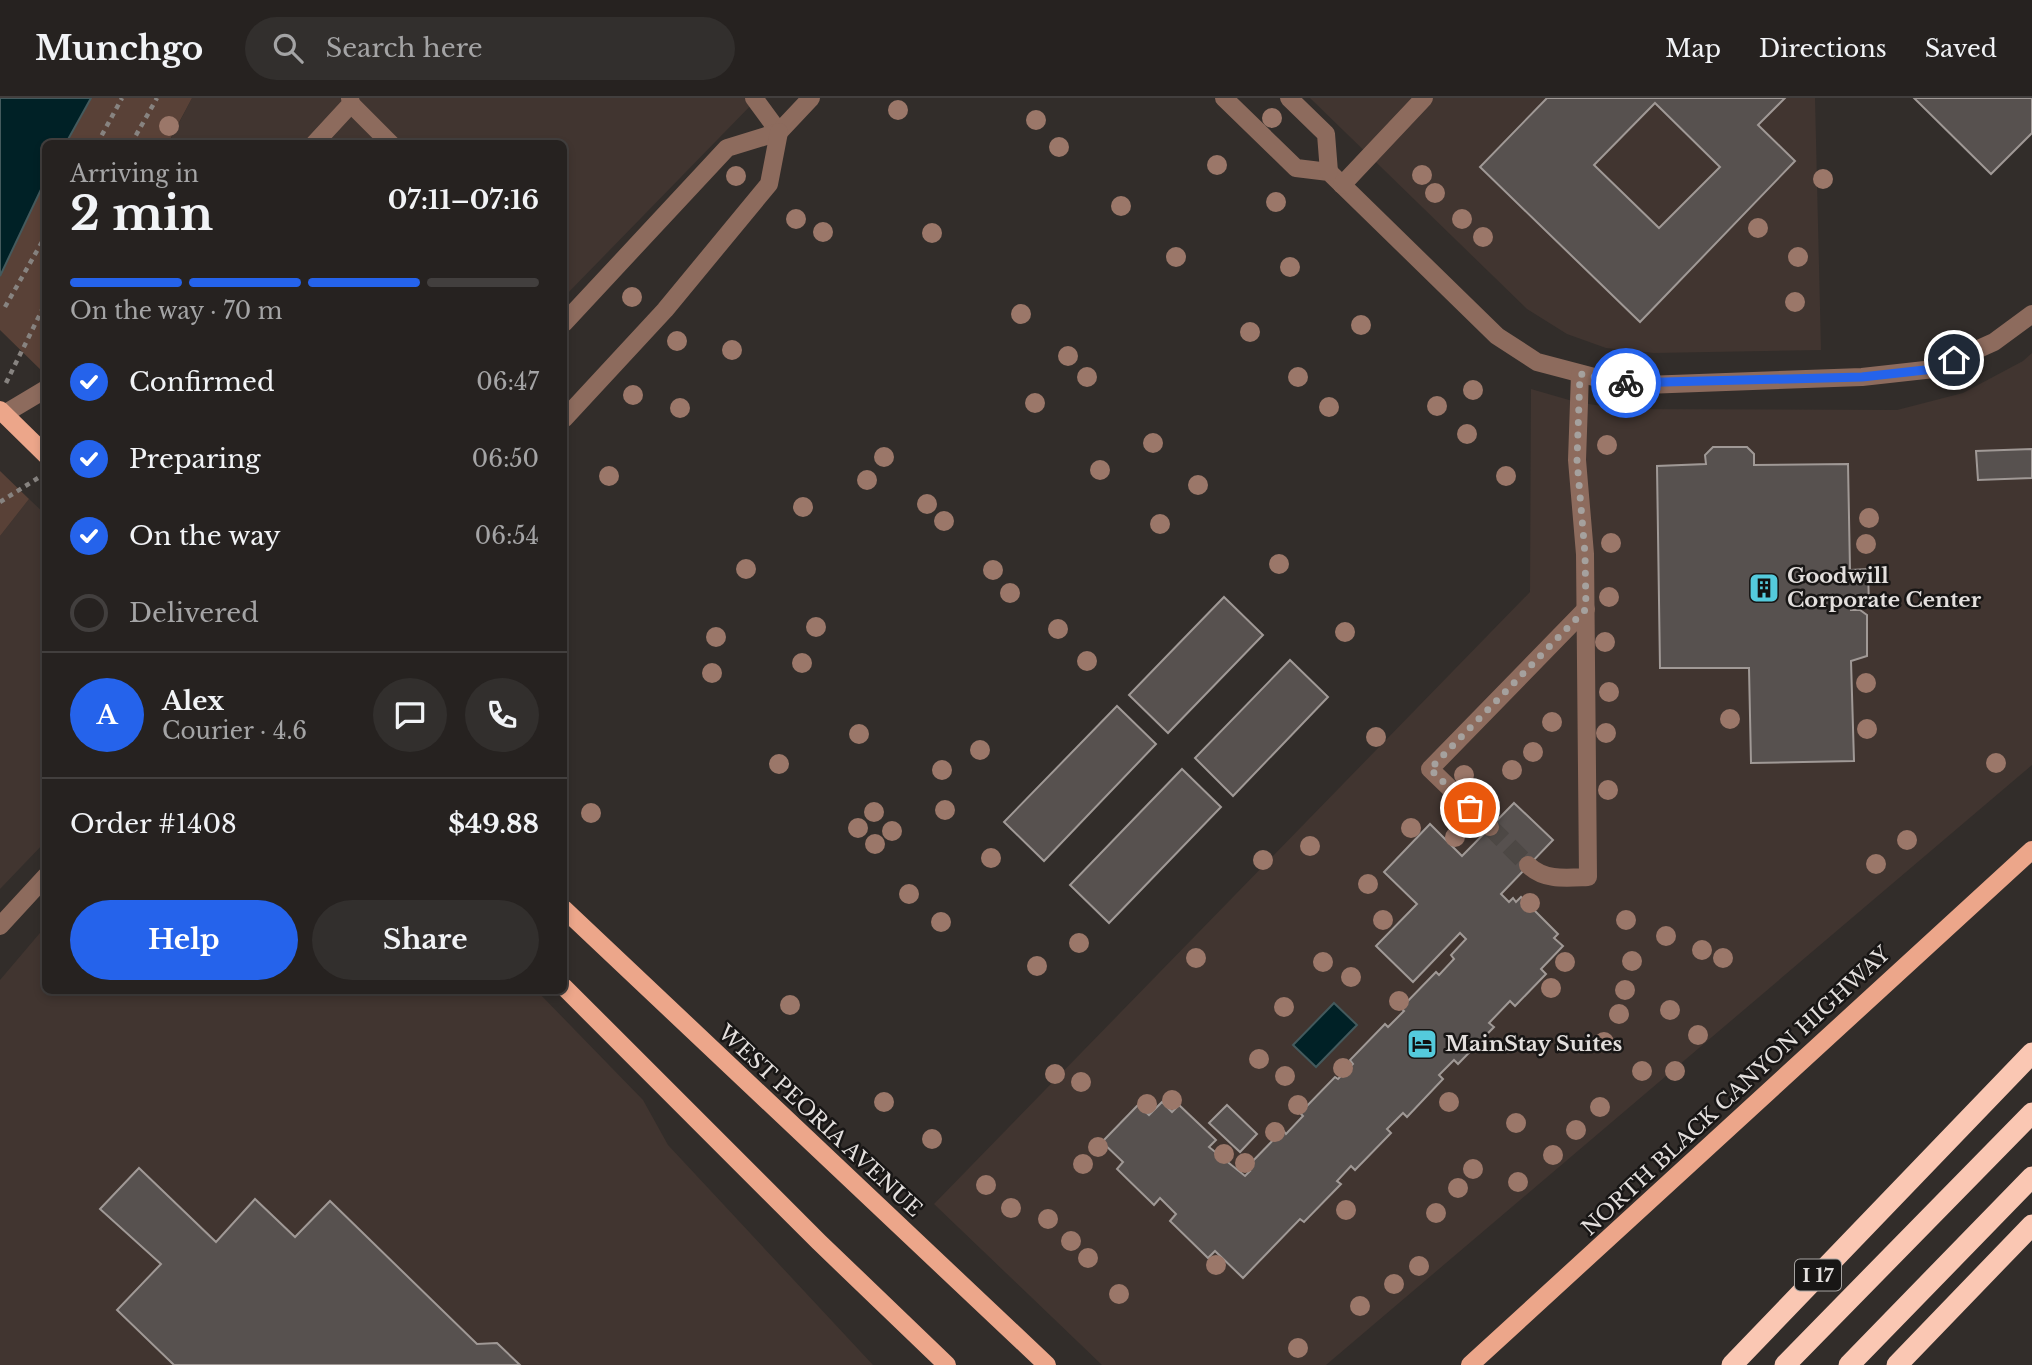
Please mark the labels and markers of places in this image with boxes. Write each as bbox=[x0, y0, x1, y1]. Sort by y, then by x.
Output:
pin bbox=[1924, 330, 1984, 390]
place label: Goodwill Corporate Center bbox=[1787, 563, 1982, 613]
building icon: Goodwill Corporate Center bbox=[1747, 571, 1781, 605]
pin bbox=[1440, 778, 1500, 838]
hotel icon: MainStay Suites bbox=[1405, 1027, 1439, 1061]
place label: MainStay Suites bbox=[1445, 1031, 1622, 1057]

